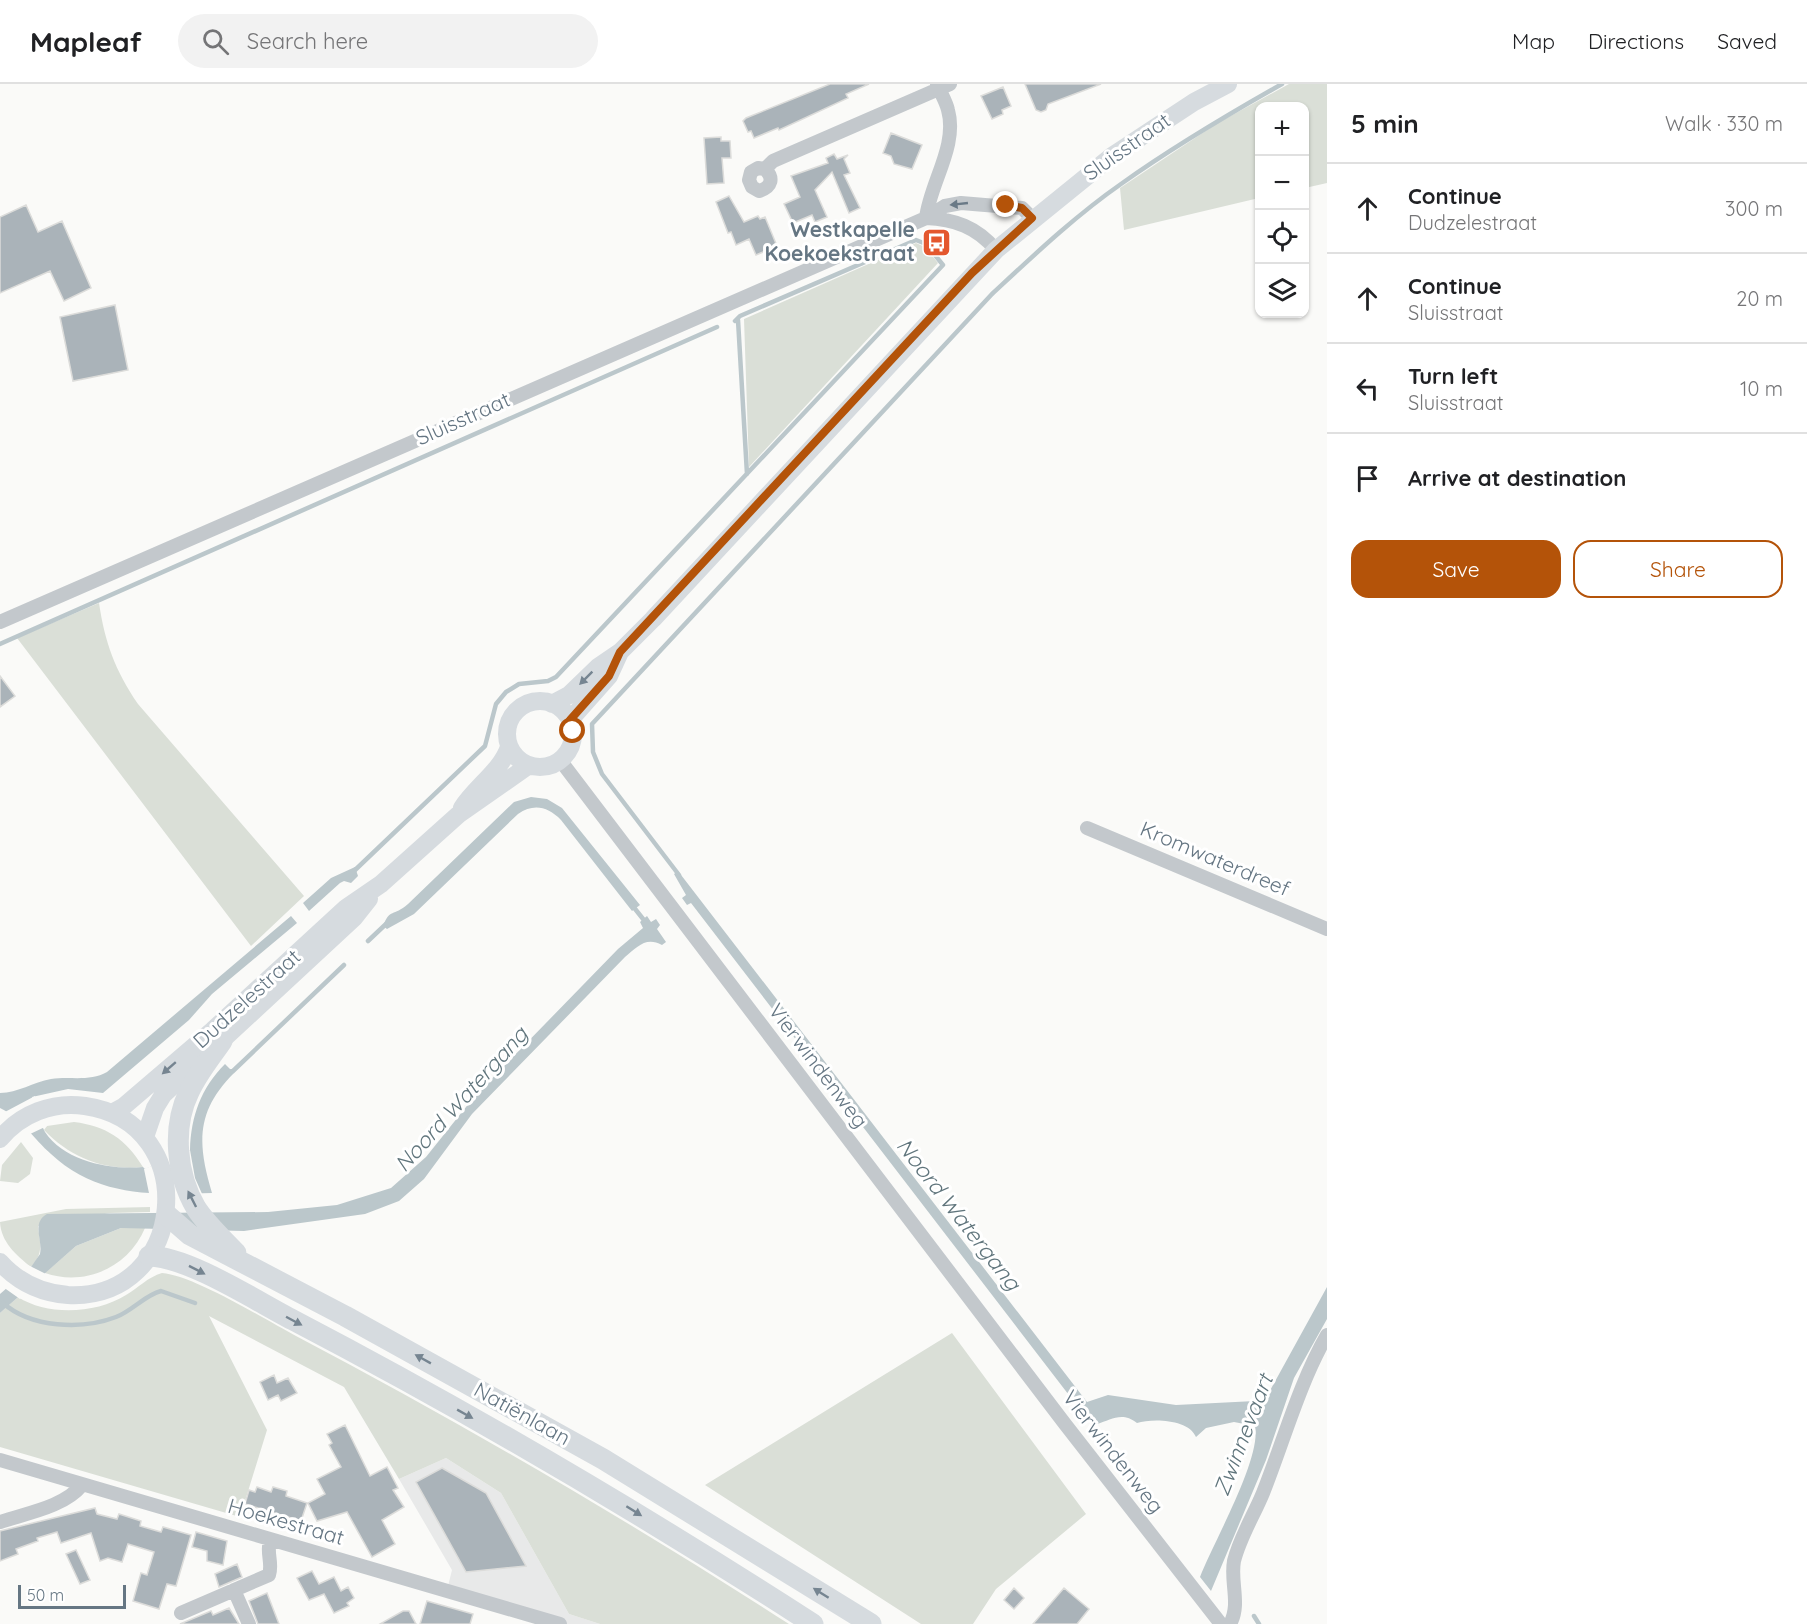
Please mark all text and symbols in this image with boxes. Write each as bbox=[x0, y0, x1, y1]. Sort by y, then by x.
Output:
search box bbox=[178, 14, 598, 68]
text: Mapleaf bbox=[30, 24, 142, 59]
icon: search bbox=[199, 25, 232, 58]
text: Search here bbox=[247, 27, 368, 55]
text: Map bbox=[1512, 28, 1555, 54]
text: Directions bbox=[1588, 28, 1684, 54]
text: Saved bbox=[1717, 28, 1777, 54]
map controls bbox=[1255, 102, 1309, 318]
button: + bbox=[1255, 102, 1309, 156]
street label: Sluisstraat bbox=[1078, 107, 1175, 186]
text: 5 min bbox=[1351, 107, 1419, 140]
text: Walk · 330 m bbox=[1665, 111, 1783, 136]
button: − bbox=[1255, 156, 1309, 210]
text: Continue bbox=[1408, 182, 1502, 210]
route end bbox=[992, 191, 1018, 217]
icon: ahead bbox=[1351, 192, 1384, 225]
text: 300 m bbox=[1725, 196, 1783, 221]
one-way arrow bbox=[949, 200, 968, 209]
button: locate bbox=[1255, 210, 1309, 264]
text: Dudzelestraat bbox=[1408, 210, 1537, 235]
place label: Westkapelle Koekoekstraat bbox=[765, 216, 915, 266]
bus stop icon: Westkapelle Koekoekstraat bbox=[920, 226, 952, 258]
button: layers bbox=[1255, 264, 1309, 318]
text: Continue bbox=[1408, 272, 1502, 300]
icon: ahead bbox=[1351, 282, 1384, 315]
text: 20 m bbox=[1736, 286, 1783, 311]
text: Sluisstraat bbox=[1408, 300, 1504, 325]
text: Turn left bbox=[1408, 362, 1498, 390]
icon: left bbox=[1351, 372, 1384, 405]
text: 10 m bbox=[1740, 376, 1783, 401]
street label: Sluisstraat bbox=[411, 386, 514, 450]
text: Sluisstraat bbox=[1408, 390, 1504, 415]
icon: arrive bbox=[1351, 462, 1384, 495]
text: Arrive at destination bbox=[1408, 464, 1626, 492]
button: Save bbox=[1351, 540, 1561, 598]
button: Share bbox=[1573, 540, 1783, 598]
one-way arrow bbox=[580, 671, 594, 685]
route start bbox=[559, 717, 585, 743]
street label: Kromwaterdreef bbox=[1137, 815, 1295, 902]
street label: Dudzelestraat bbox=[187, 943, 305, 1053]
street label: Vierwindenweg bbox=[763, 998, 874, 1133]
water label: Noord Watergang bbox=[388, 1020, 534, 1177]
one-way arrow bbox=[162, 1061, 177, 1074]
water label: Noord Watergang bbox=[891, 1132, 1028, 1297]
one-way arrow bbox=[187, 1190, 197, 1207]
one-way arrow bbox=[188, 1266, 205, 1275]
one-way arrow bbox=[285, 1315, 303, 1325]
one-way arrow bbox=[414, 1354, 431, 1364]
water label: Zwinnevaart bbox=[1207, 1368, 1280, 1500]
street label: Natiënlaan bbox=[470, 1376, 575, 1450]
street label: Vierwindenweg bbox=[1058, 1385, 1170, 1518]
one-way arrow bbox=[457, 1409, 474, 1419]
street label: Hoekestraat bbox=[225, 1492, 347, 1550]
one-way arrow bbox=[626, 1505, 642, 1516]
scale bar bbox=[18, 1582, 126, 1610]
text: 50 m bbox=[27, 1585, 64, 1605]
one-way arrow bbox=[813, 1588, 829, 1599]

